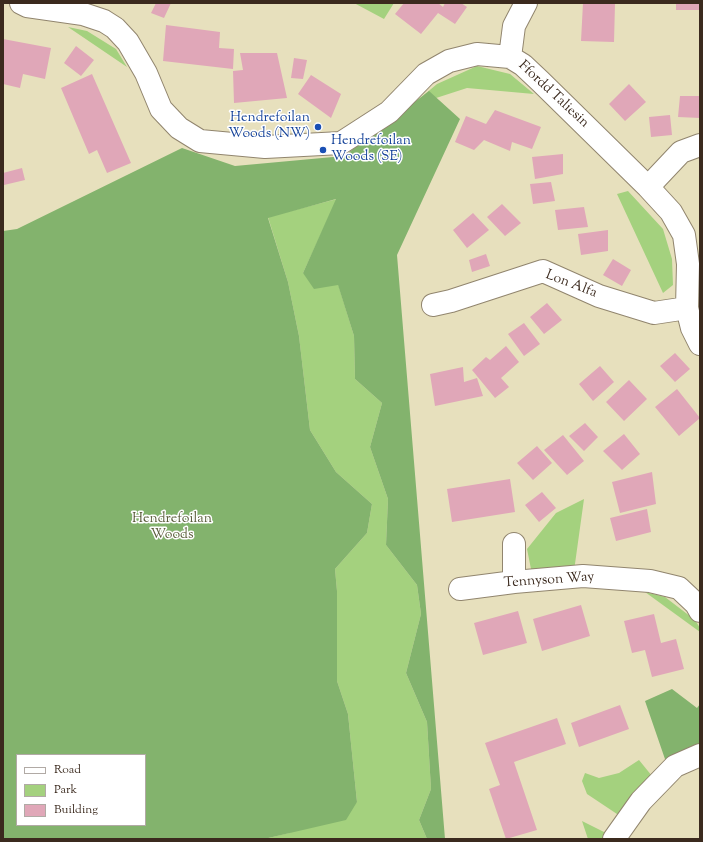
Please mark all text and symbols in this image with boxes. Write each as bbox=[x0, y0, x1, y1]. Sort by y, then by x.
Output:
street label: Ffordd Taliesin bbox=[514, 58, 592, 132]
place label: Hendrefoilan Woods (NW) bbox=[228, 111, 310, 144]
marker: Hendrefoilan Woods (NW) bbox=[313, 122, 323, 132]
place label: Hendrefoilan Woods (SE) bbox=[331, 134, 411, 166]
marker: Hendrefoilan Woods (SE) bbox=[318, 145, 328, 155]
street label: Lon Alfa bbox=[543, 267, 599, 303]
park label: Hendrefoilan Woods bbox=[132, 512, 212, 544]
street label: Tennyson Way bbox=[503, 569, 595, 593]
legend bbox=[16, 754, 146, 826]
text: Road bbox=[54, 761, 81, 779]
text: Park bbox=[54, 781, 77, 799]
text: Building bbox=[54, 801, 98, 819]

